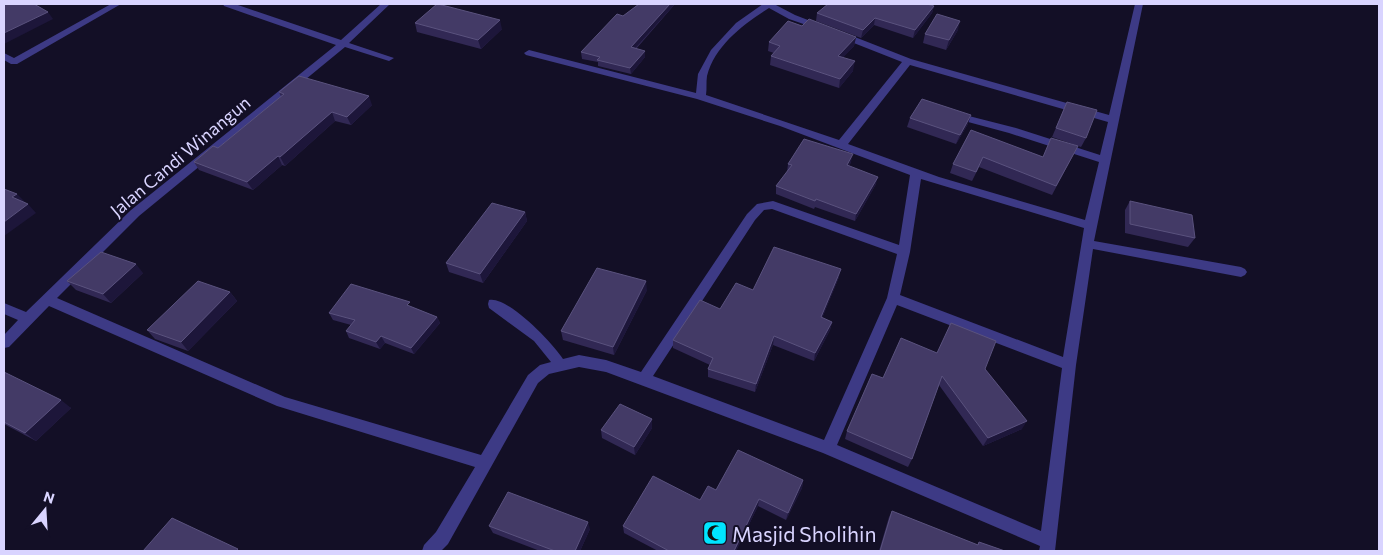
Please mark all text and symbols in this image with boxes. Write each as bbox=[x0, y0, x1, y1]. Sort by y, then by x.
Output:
street label: Jalan Candi Winangun bbox=[105, 91, 255, 221]
north arrow bbox=[20, 485, 70, 535]
text: N bbox=[42, 487, 57, 507]
mosque icon: Masjid Sholihin bbox=[702, 520, 728, 546]
place label: Masjid Sholihin bbox=[732, 521, 876, 546]

